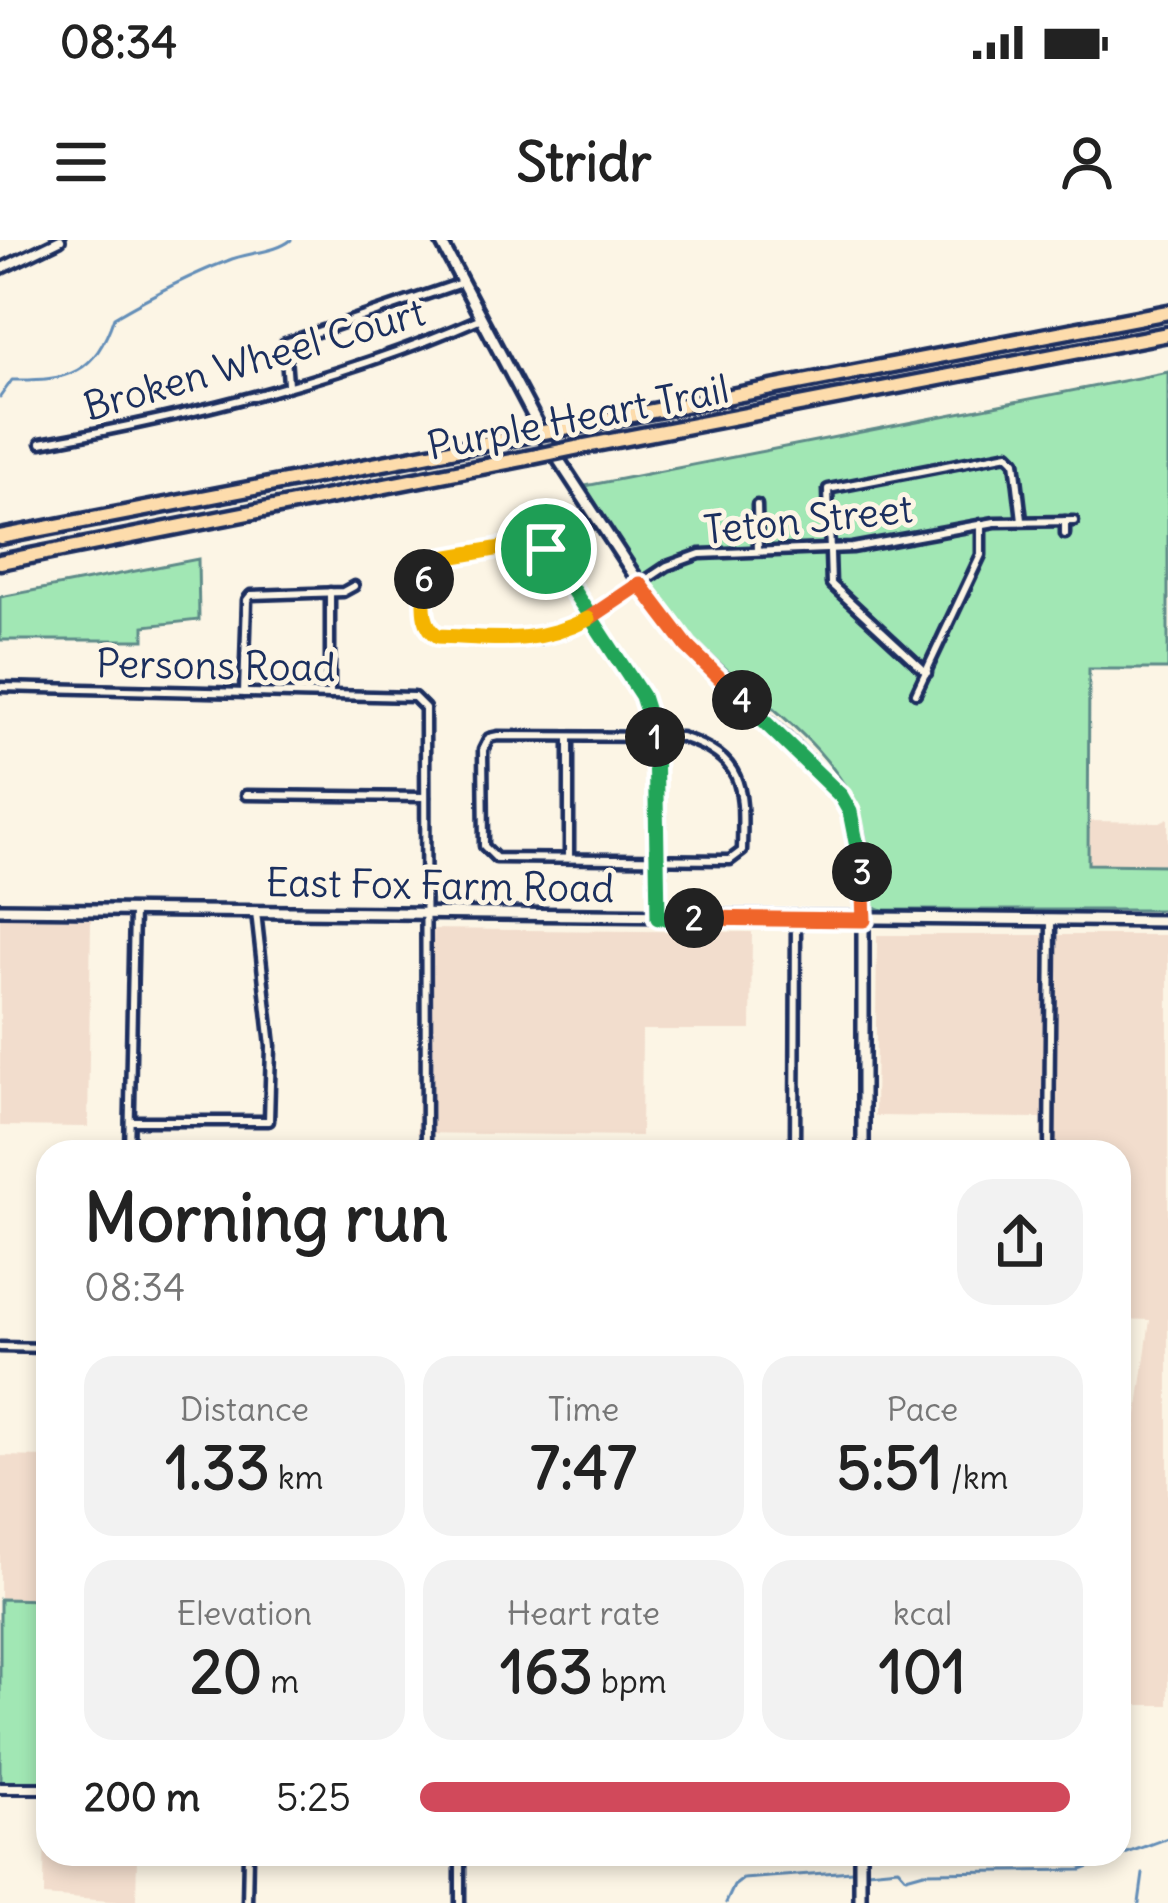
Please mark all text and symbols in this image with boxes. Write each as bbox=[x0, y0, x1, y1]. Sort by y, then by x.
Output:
text: 08:34 bbox=[60, 14, 177, 70]
text: Stridr bbox=[516, 128, 652, 196]
icon: menu bbox=[48, 129, 114, 195]
icon: person bbox=[1054, 129, 1120, 195]
street label: Broken Wheel Court bbox=[78, 287, 430, 432]
street label: Purple Heart Trail bbox=[423, 364, 733, 471]
street label: Teton Street bbox=[701, 484, 915, 555]
pin bbox=[495, 498, 597, 600]
icon: arrive bbox=[513, 516, 579, 582]
pin: 6 bbox=[394, 549, 454, 609]
text: 6 bbox=[414, 558, 434, 600]
street label: Persons Road bbox=[96, 639, 336, 692]
pin: 4 bbox=[712, 670, 772, 730]
text: 4 bbox=[732, 679, 752, 721]
pin: 1 bbox=[625, 707, 685, 767]
text: 1 bbox=[648, 716, 662, 758]
pin: 3 bbox=[832, 842, 892, 902]
text: 3 bbox=[853, 851, 871, 893]
street label: East Fox Farm Road bbox=[265, 858, 615, 913]
pin: 2 bbox=[664, 888, 724, 948]
text: 2 bbox=[685, 897, 703, 939]
text: Morning run bbox=[84, 1176, 448, 1259]
button: share bbox=[957, 1179, 1083, 1305]
text: 08:34 bbox=[84, 1263, 186, 1312]
text: Distance bbox=[180, 1388, 309, 1430]
text: Time bbox=[548, 1388, 619, 1430]
text: Pace bbox=[887, 1388, 958, 1430]
text: 1.33 bbox=[165, 1430, 270, 1505]
text: 7:47 bbox=[530, 1430, 637, 1505]
text: 5:51 bbox=[837, 1430, 943, 1505]
text: km bbox=[270, 1456, 324, 1498]
text: /km bbox=[943, 1456, 1009, 1498]
text: Elevation bbox=[177, 1592, 312, 1634]
text: Heart rate bbox=[507, 1592, 660, 1634]
text: kcal bbox=[893, 1592, 952, 1634]
text: 20 bbox=[190, 1634, 262, 1709]
text: 163 bbox=[500, 1634, 593, 1709]
text: 101 bbox=[879, 1634, 966, 1709]
text: m bbox=[262, 1660, 299, 1702]
text: bpm bbox=[593, 1660, 667, 1702]
text: 200 m bbox=[84, 1773, 200, 1822]
text: 5:25 bbox=[276, 1773, 351, 1822]

